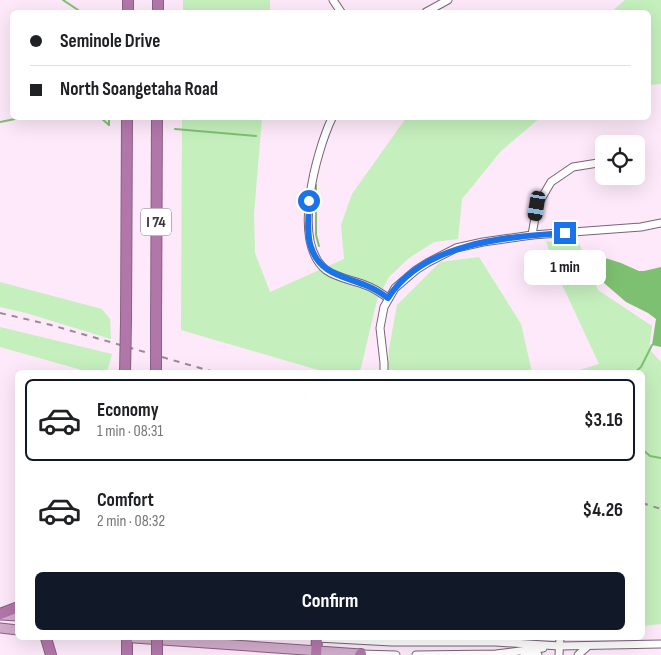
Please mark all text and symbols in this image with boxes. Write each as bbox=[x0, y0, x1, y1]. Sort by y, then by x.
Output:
text: Seminole Drive bbox=[60, 30, 160, 53]
text: North Soangetaha Road bbox=[60, 78, 218, 101]
map controls bbox=[595, 135, 645, 185]
button: locate bbox=[595, 135, 645, 185]
route start bbox=[298, 190, 320, 212]
car bbox=[527, 190, 546, 222]
road number: I 74 bbox=[141, 208, 171, 236]
route end bbox=[554, 222, 576, 244]
callout: 1 min bbox=[524, 250, 606, 286]
text: 1 min bbox=[550, 258, 580, 277]
icon: car bbox=[37, 398, 82, 443]
text: Economy bbox=[97, 399, 159, 422]
text: $3.16 bbox=[584, 409, 623, 432]
text: 1 min · 08:31 bbox=[97, 422, 163, 441]
icon: car bbox=[37, 488, 82, 533]
text: Comfort bbox=[97, 489, 154, 512]
text: $4.26 bbox=[582, 499, 623, 522]
text: 2 min · 08:32 bbox=[97, 512, 165, 531]
button: Confirm bbox=[35, 572, 625, 630]

